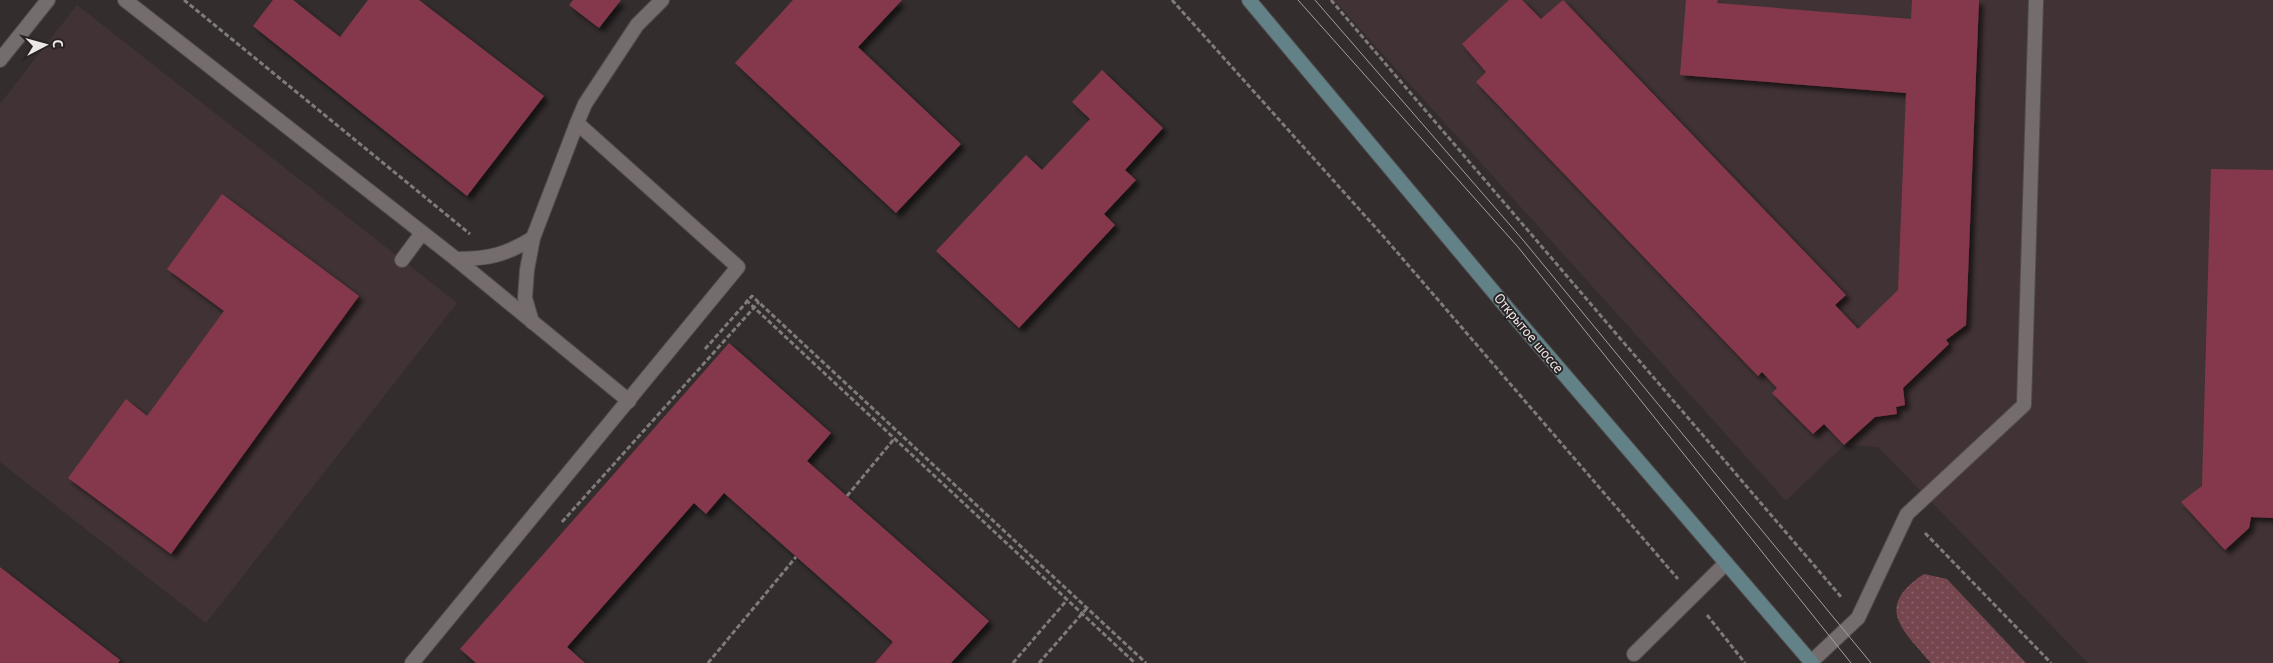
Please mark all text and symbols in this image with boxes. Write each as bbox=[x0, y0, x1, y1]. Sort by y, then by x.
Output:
north arrow bbox=[20, 20, 70, 70]
text: С bbox=[49, 39, 67, 49]
street label: Открытое шоссе bbox=[1490, 289, 1568, 377]

